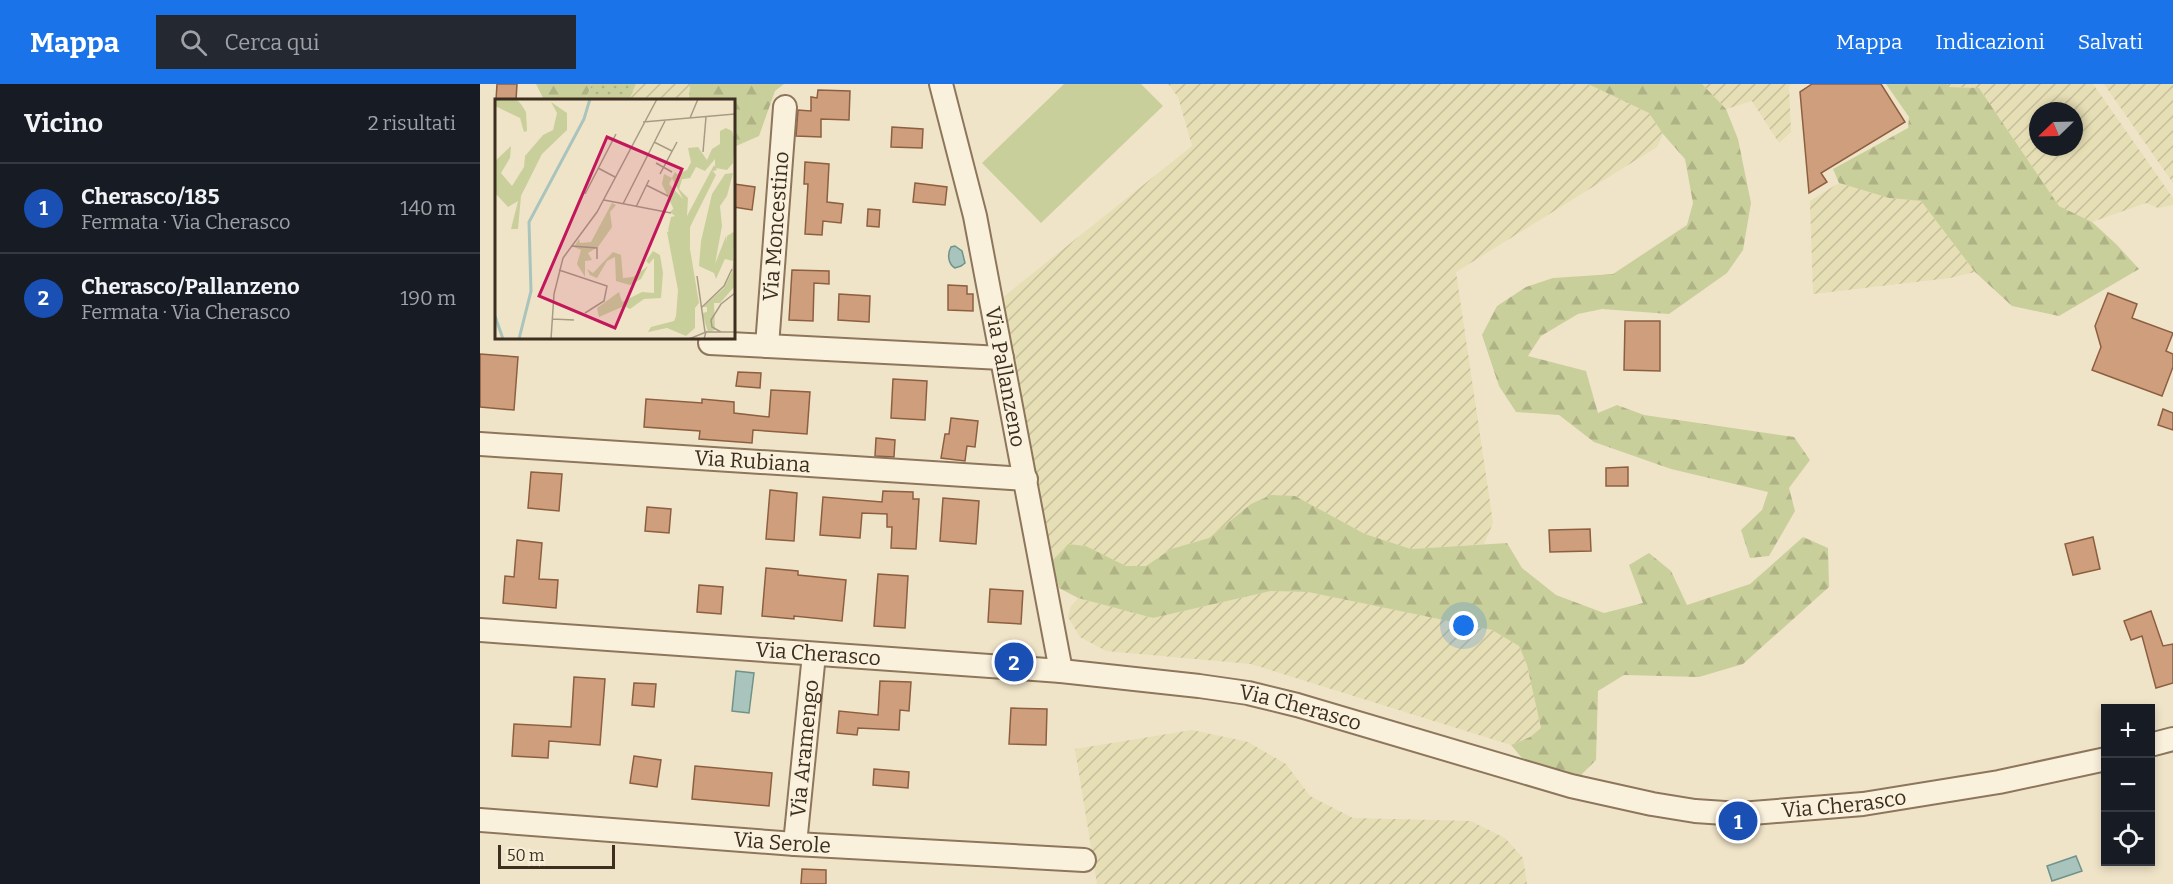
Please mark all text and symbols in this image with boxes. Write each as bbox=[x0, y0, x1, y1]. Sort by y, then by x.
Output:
search box bbox=[156, 15, 576, 69]
text: Mappa bbox=[30, 26, 120, 59]
icon: search bbox=[177, 26, 210, 59]
text: Cerca qui bbox=[225, 29, 320, 56]
text: Mappa bbox=[1836, 29, 1902, 55]
text: Indicazioni bbox=[1935, 29, 2045, 55]
text: Salvati bbox=[2078, 29, 2143, 55]
inset map bbox=[495, 99, 735, 339]
north arrow bbox=[2029, 102, 2083, 156]
text: Vicino bbox=[24, 108, 103, 139]
text: 2 risultati bbox=[368, 111, 456, 135]
street label: Via Moncestino bbox=[757, 150, 795, 302]
text: Cherasco/185 bbox=[81, 183, 220, 210]
text: 1 bbox=[39, 196, 48, 220]
text: 140 m bbox=[400, 196, 456, 220]
text: Fermata · Via Cherasco bbox=[81, 210, 290, 234]
text: Cherasco/Pallanzeno bbox=[81, 273, 300, 300]
text: 2 bbox=[38, 286, 49, 310]
text: 190 m bbox=[400, 286, 456, 310]
text: Fermata · Via Cherasco bbox=[81, 300, 290, 324]
street label: Via Pallanzeno bbox=[979, 304, 1031, 449]
street label: Via Rubiana bbox=[694, 445, 812, 478]
your location bbox=[1449, 611, 1478, 640]
street label: Via Cherasco bbox=[755, 636, 882, 671]
pin: 2 bbox=[994, 640, 1034, 684]
street label: Via Aramengo bbox=[785, 678, 824, 819]
street label: Via Cherasco bbox=[1238, 679, 1364, 736]
map controls bbox=[2101, 704, 2155, 866]
button: + bbox=[2101, 704, 2155, 758]
button: − bbox=[2101, 758, 2155, 812]
street label: Via Cherasco bbox=[1781, 784, 1908, 824]
pin: 1 bbox=[1718, 798, 1758, 844]
button: locate bbox=[2101, 812, 2155, 866]
street label: Via Serole bbox=[732, 826, 832, 859]
scale bar bbox=[498, 842, 615, 870]
text: 50 m bbox=[507, 846, 544, 865]

